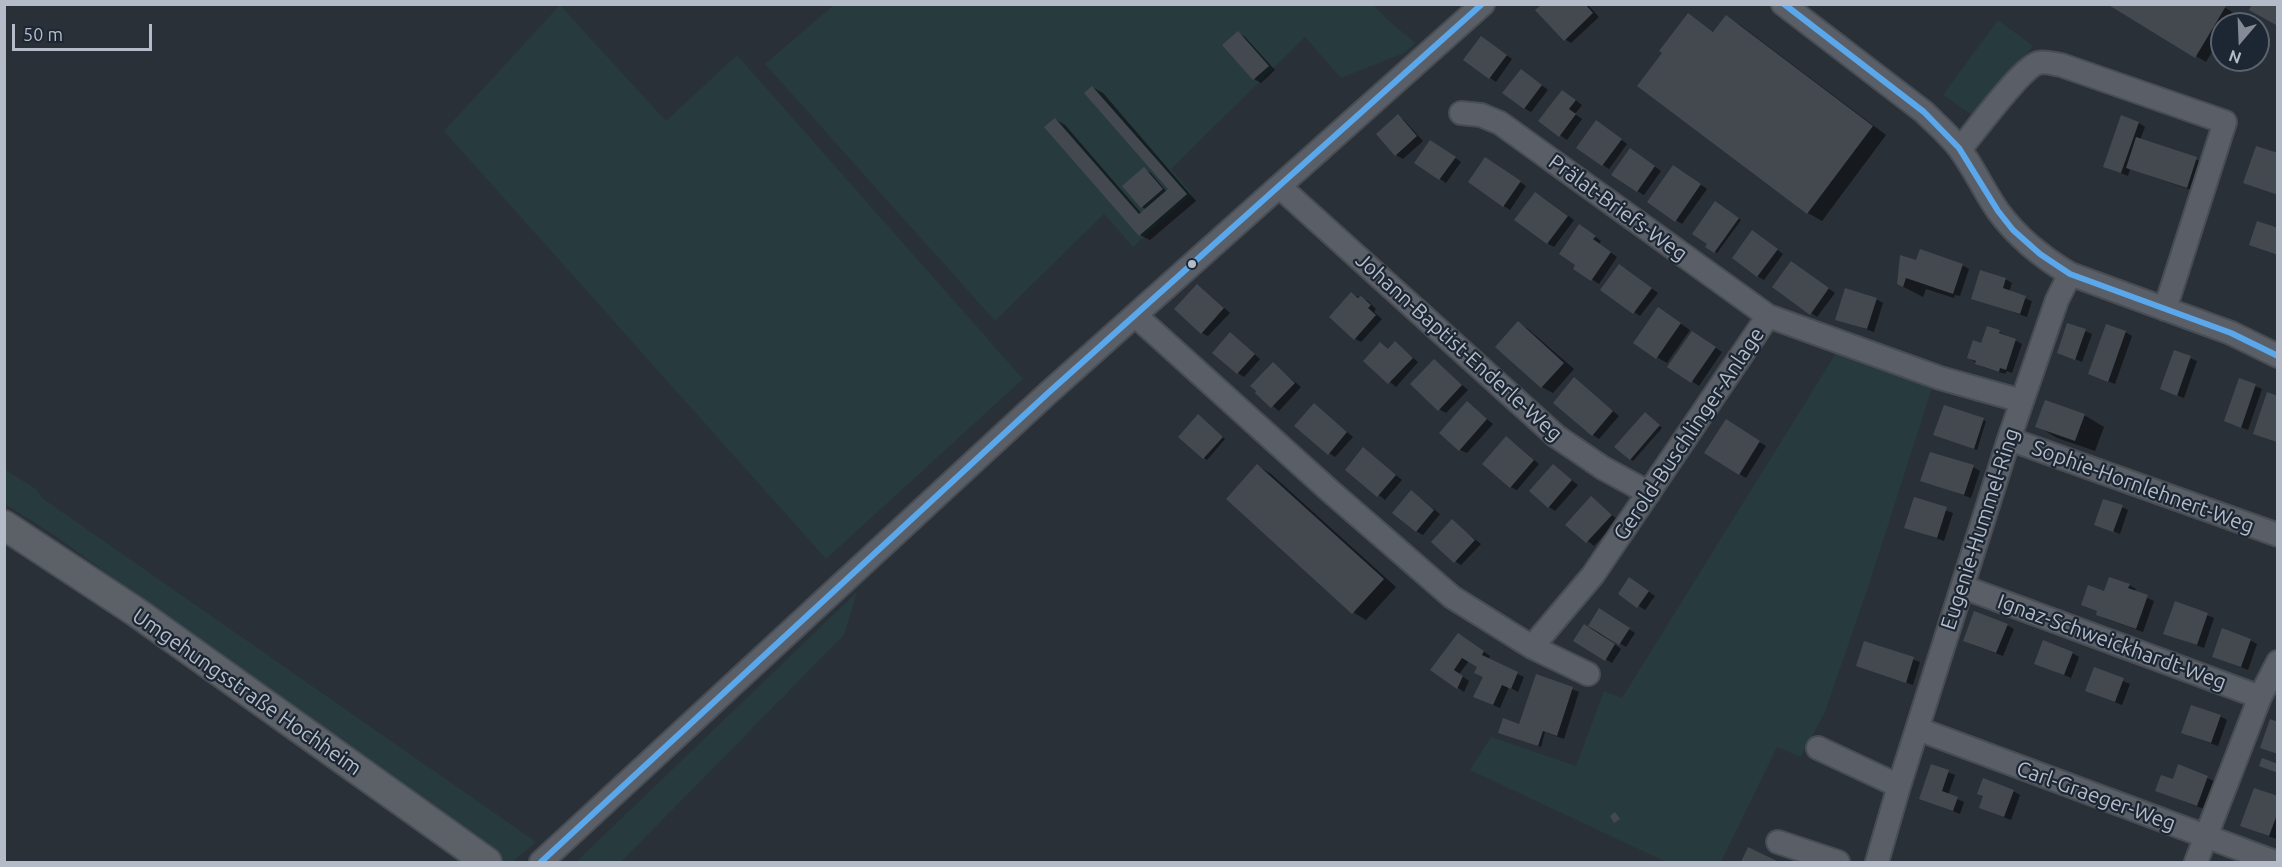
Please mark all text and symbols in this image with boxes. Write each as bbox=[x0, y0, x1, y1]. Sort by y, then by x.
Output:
scale bar bbox=[15, 12, 154, 50]
north arrow bbox=[2210, 12, 2270, 72]
text: 50 m bbox=[23, 24, 63, 44]
text: N bbox=[2226, 47, 2243, 68]
street label: Prälat-Briefs-Weg bbox=[1544, 149, 1692, 267]
street label: Johann-Baptist-Enderle-Weg bbox=[1350, 247, 1568, 447]
unlabelled marker bbox=[1186, 258, 1198, 270]
street label: Gerold-Buschlinger-Anlage bbox=[1608, 323, 1770, 545]
street label: Eugenie-Hummel-Ring bbox=[1936, 425, 2024, 633]
street label: Sophie-Hornlehnert-Weg bbox=[2029, 435, 2257, 539]
street label: Ignaz-Schweickhardt-Weg bbox=[1994, 589, 2230, 695]
street label: Umgehungsstraße Hochheim bbox=[128, 603, 366, 781]
street label: Carl-Graeger-Weg bbox=[2013, 756, 2179, 836]

